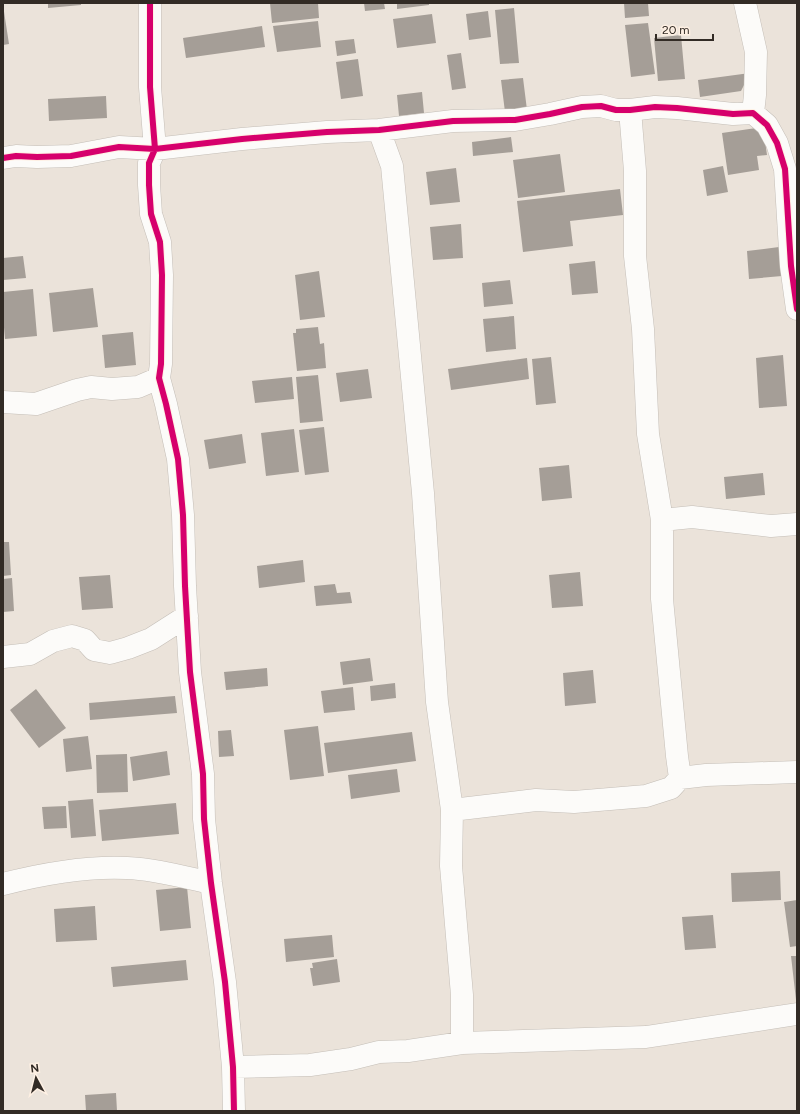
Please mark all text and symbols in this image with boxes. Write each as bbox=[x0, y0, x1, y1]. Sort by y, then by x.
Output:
scale bar bbox=[656, 16, 713, 42]
text: 20 m bbox=[662, 23, 690, 37]
north arrow bbox=[16, 1058, 56, 1098]
text: N bbox=[30, 1062, 40, 1076]

